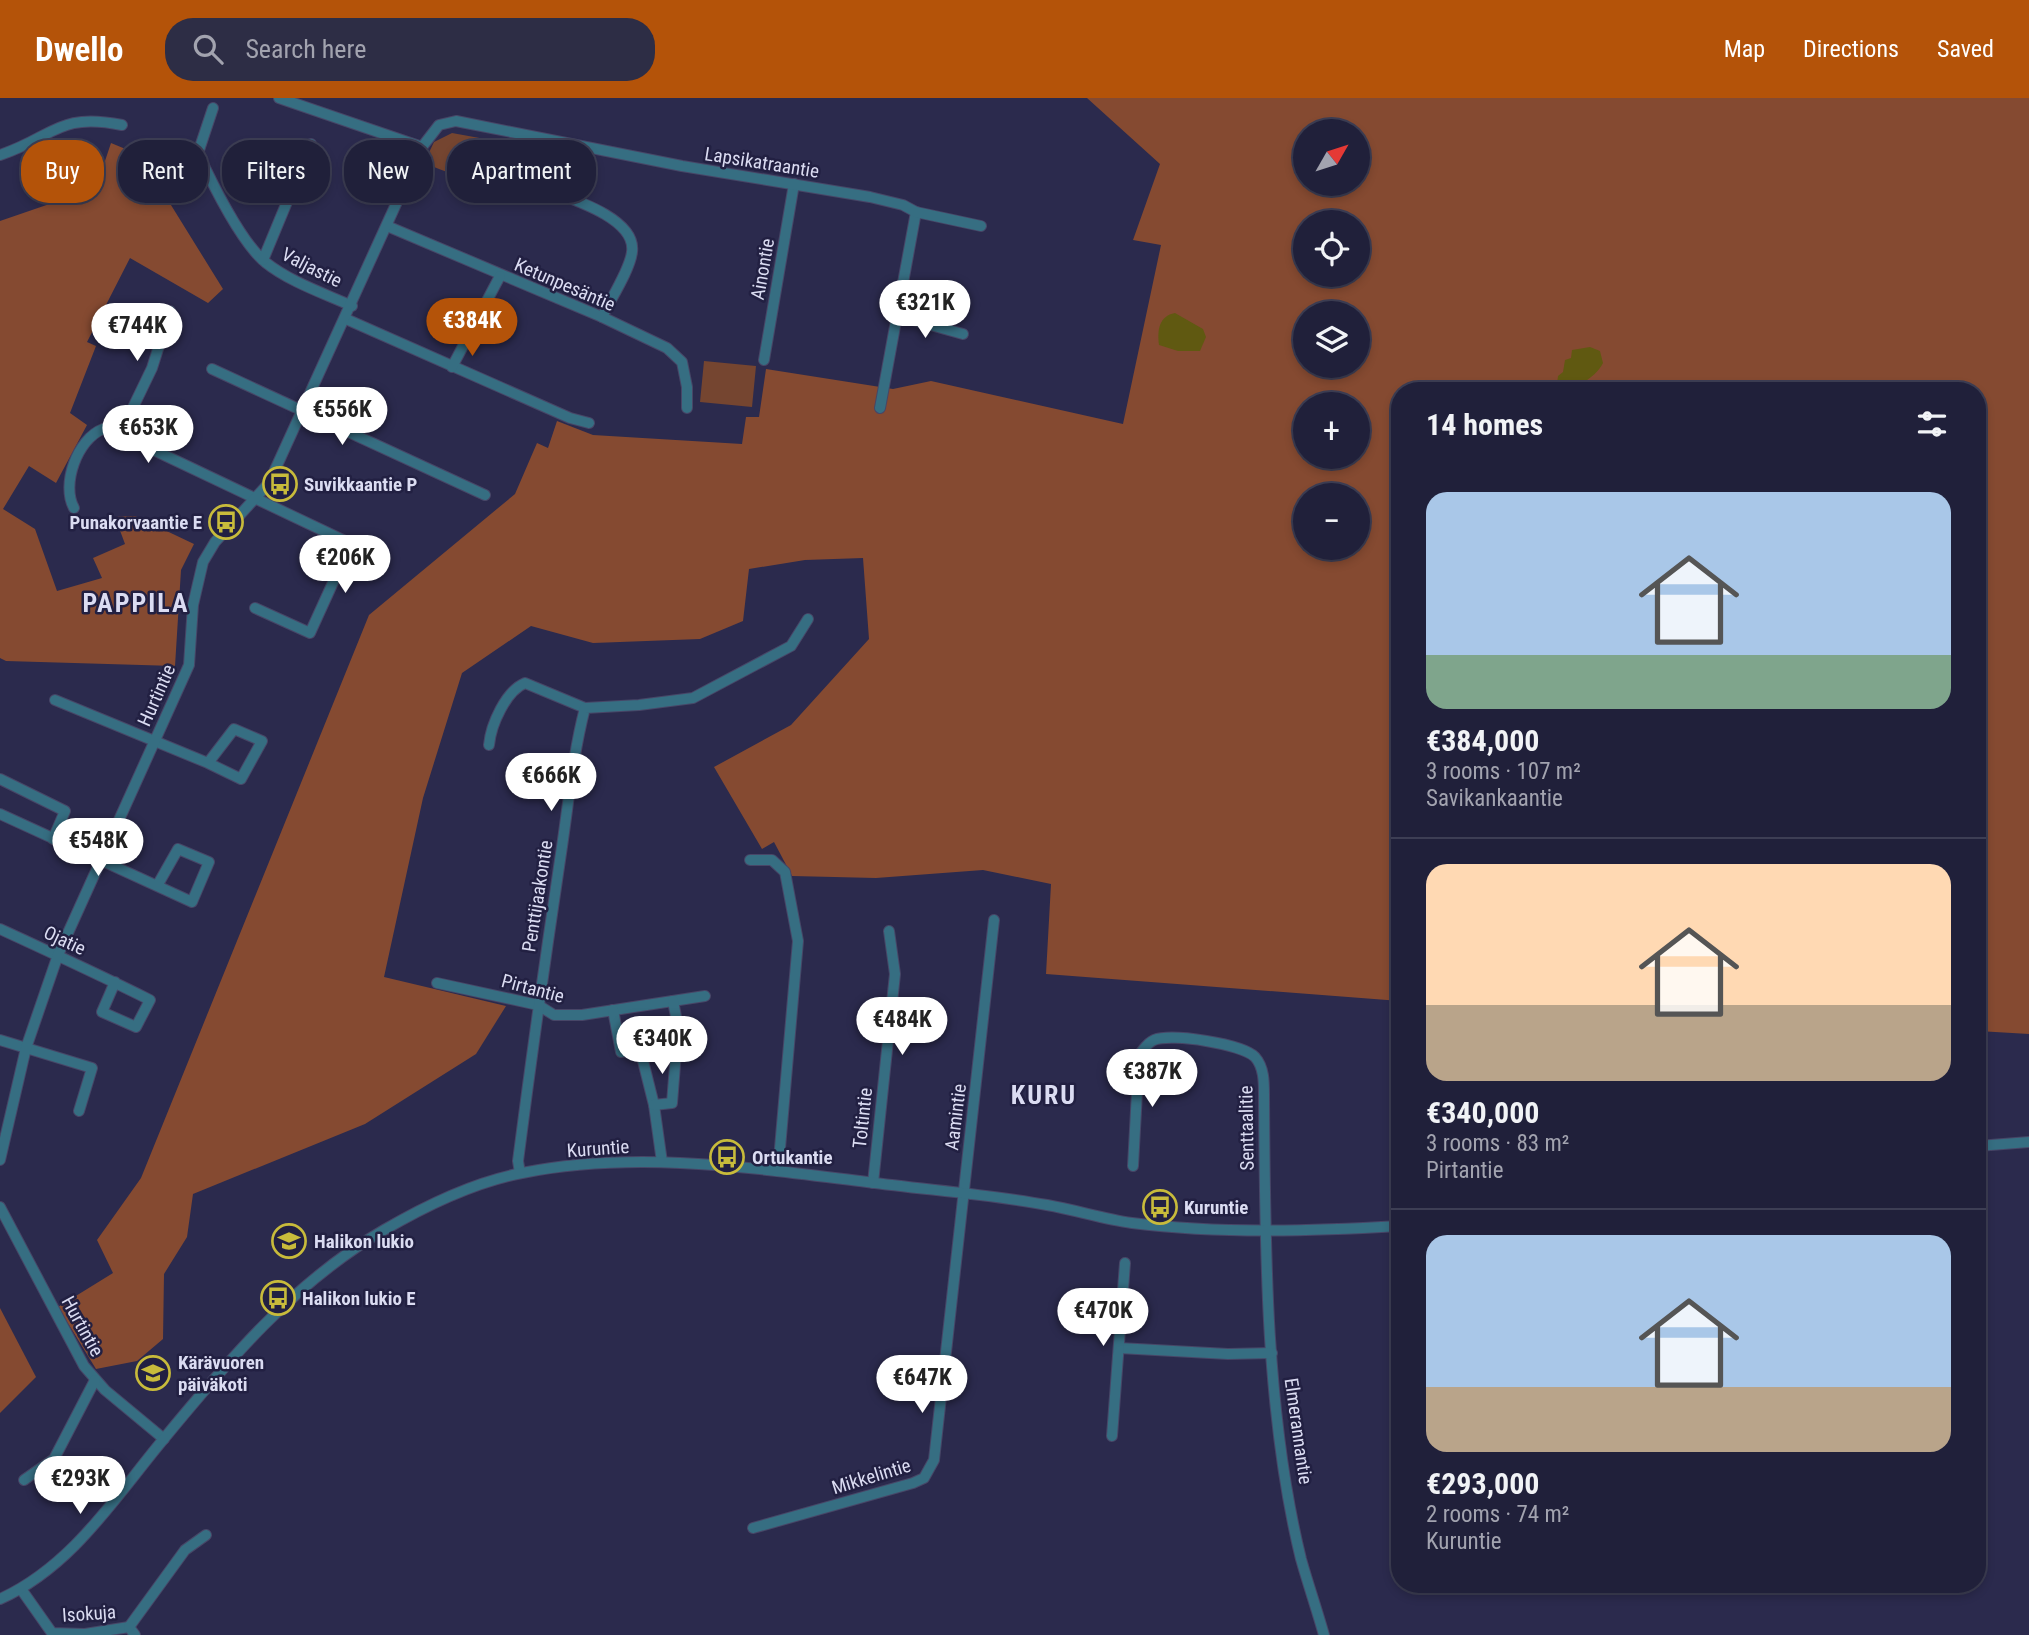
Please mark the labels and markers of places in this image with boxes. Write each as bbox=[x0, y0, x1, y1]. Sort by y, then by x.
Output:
pin: €321K bbox=[876, 280, 974, 340]
pin: €384K bbox=[423, 299, 521, 358]
pin: €744K bbox=[88, 303, 186, 363]
pin: €556K bbox=[293, 388, 391, 447]
pin: €653K bbox=[99, 406, 197, 465]
bus stop icon: Suvikkaantie P bbox=[261, 465, 299, 503]
place label: Suvikkaantie P bbox=[304, 473, 417, 496]
bus stop icon: Punakorvaantie E bbox=[207, 503, 245, 541]
place label: Punakorvaantie E bbox=[70, 511, 202, 534]
pin: €206K bbox=[296, 536, 394, 595]
pin: €666K bbox=[502, 754, 600, 813]
pin: €548K bbox=[49, 818, 147, 878]
pin: €484K bbox=[853, 998, 951, 1057]
pin: €340K bbox=[613, 1016, 711, 1076]
pin: €387K bbox=[1103, 1049, 1201, 1109]
bus stop icon: Ortukantie bbox=[708, 1138, 746, 1176]
place label: Ortukantie bbox=[752, 1146, 832, 1169]
bus stop icon: Kuruntie bbox=[1141, 1188, 1179, 1226]
place label: Kuruntie bbox=[1184, 1196, 1248, 1219]
school or university icon: Halikon lukio bbox=[270, 1222, 308, 1260]
place label: Halikon lukio bbox=[314, 1230, 414, 1253]
bus stop icon: Halikon lukio E bbox=[259, 1279, 297, 1317]
place label: Halikon lukio E bbox=[302, 1287, 416, 1310]
pin: €470K bbox=[1054, 1288, 1152, 1348]
place label: Kärävuoren päiväkoti bbox=[178, 1351, 264, 1396]
school or university icon: Kärävuoren päiväkoti bbox=[134, 1354, 172, 1392]
pin: €647K bbox=[873, 1356, 971, 1415]
pin: €293K bbox=[31, 1456, 129, 1516]

